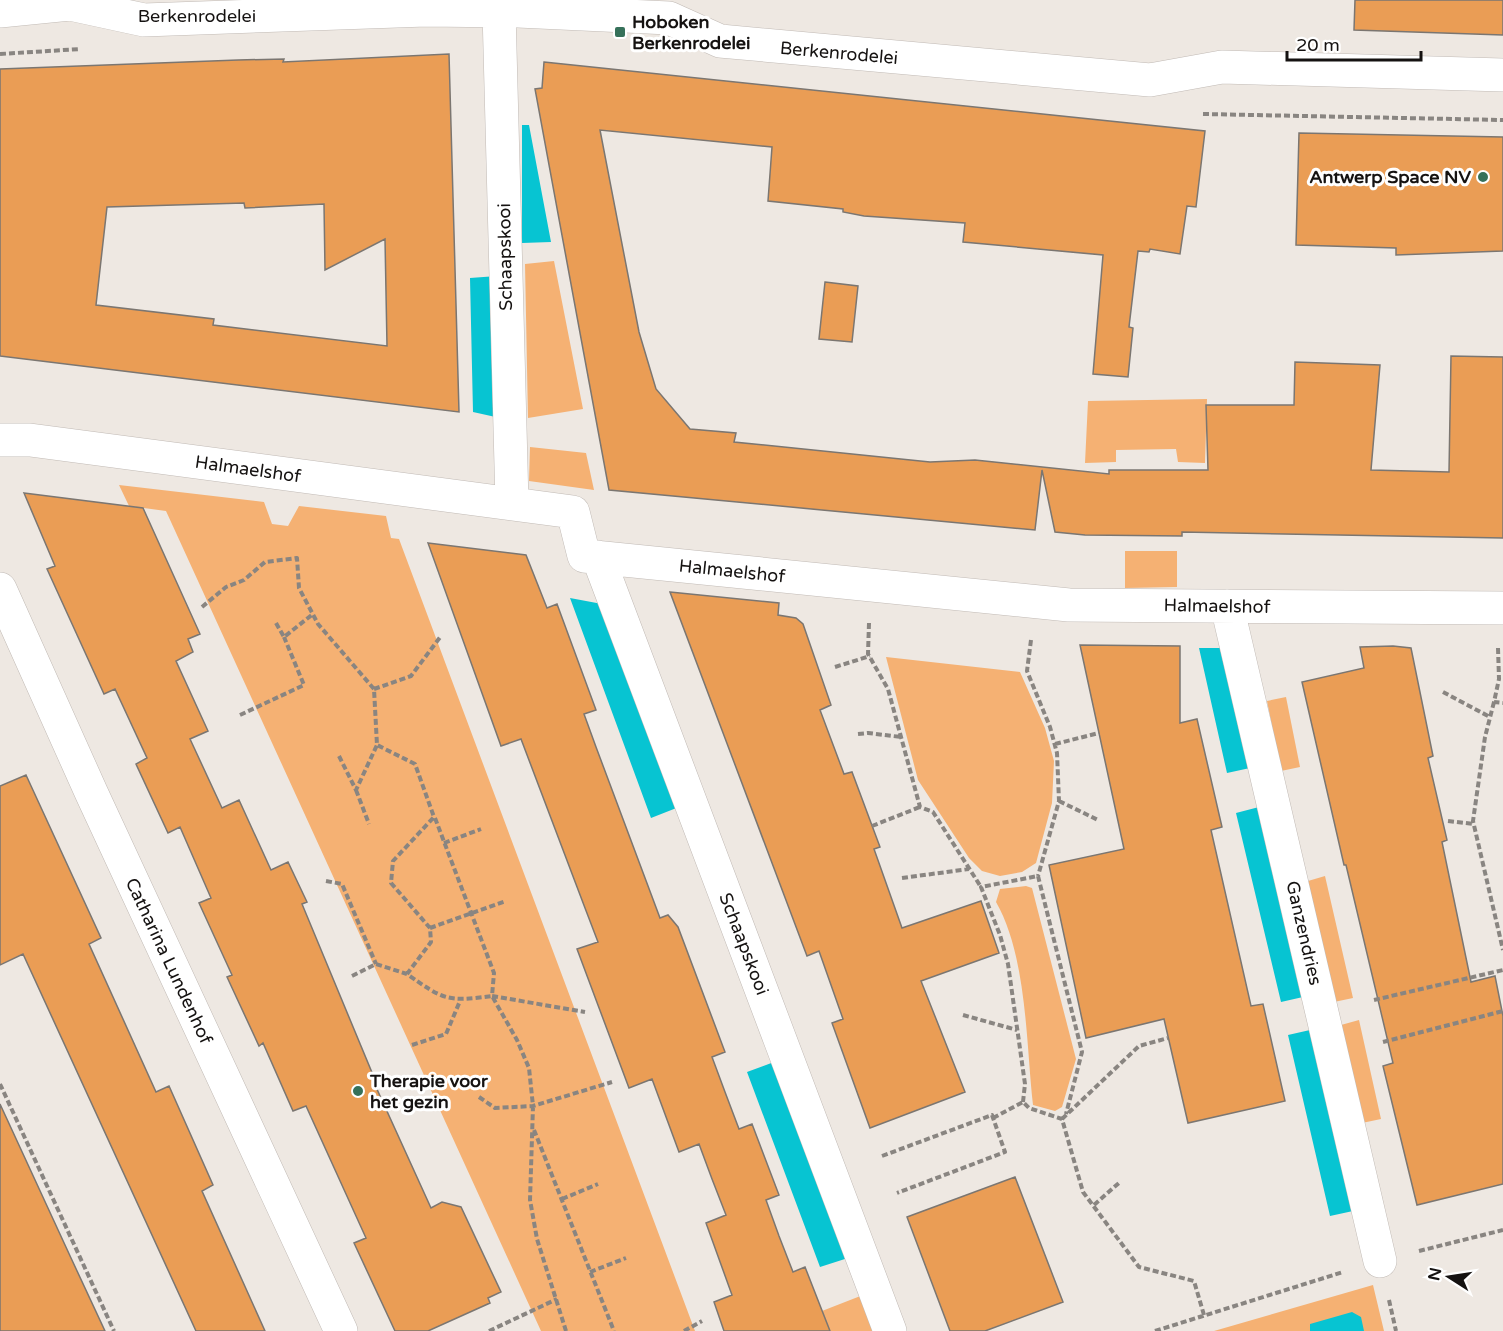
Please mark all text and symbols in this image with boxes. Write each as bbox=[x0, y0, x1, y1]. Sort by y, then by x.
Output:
street label: Berkenrodelei bbox=[138, 5, 256, 27]
place label: Hoboken Berkenrodelei bbox=[632, 11, 751, 54]
scale bar bbox=[1287, 24, 1420, 62]
marker: Hoboken Berkenrodelei bbox=[613, 25, 627, 39]
text: 20 m bbox=[1296, 34, 1340, 56]
street label: Berkenrodelei bbox=[779, 37, 899, 69]
place label: Antwerp Space NV bbox=[1309, 166, 1472, 188]
marker: Antwerp Space NV bbox=[1476, 170, 1490, 184]
street label: Schaapskooi bbox=[493, 203, 517, 311]
street label: Halmaelshof bbox=[194, 451, 303, 487]
street label: Halmaelshof bbox=[678, 554, 786, 588]
street label: Halmaelshof bbox=[1163, 594, 1271, 618]
street label: Catharina Lundenhof bbox=[121, 874, 217, 1048]
street label: Ganzendries bbox=[1281, 879, 1327, 987]
street label: Schaapskooi bbox=[714, 890, 774, 998]
place label: Therapie voor het gezin bbox=[369, 1070, 489, 1113]
marker: Therapie voor het gezin bbox=[351, 1084, 365, 1098]
north arrow bbox=[1419, 1247, 1479, 1307]
text: N bbox=[1424, 1266, 1446, 1282]

